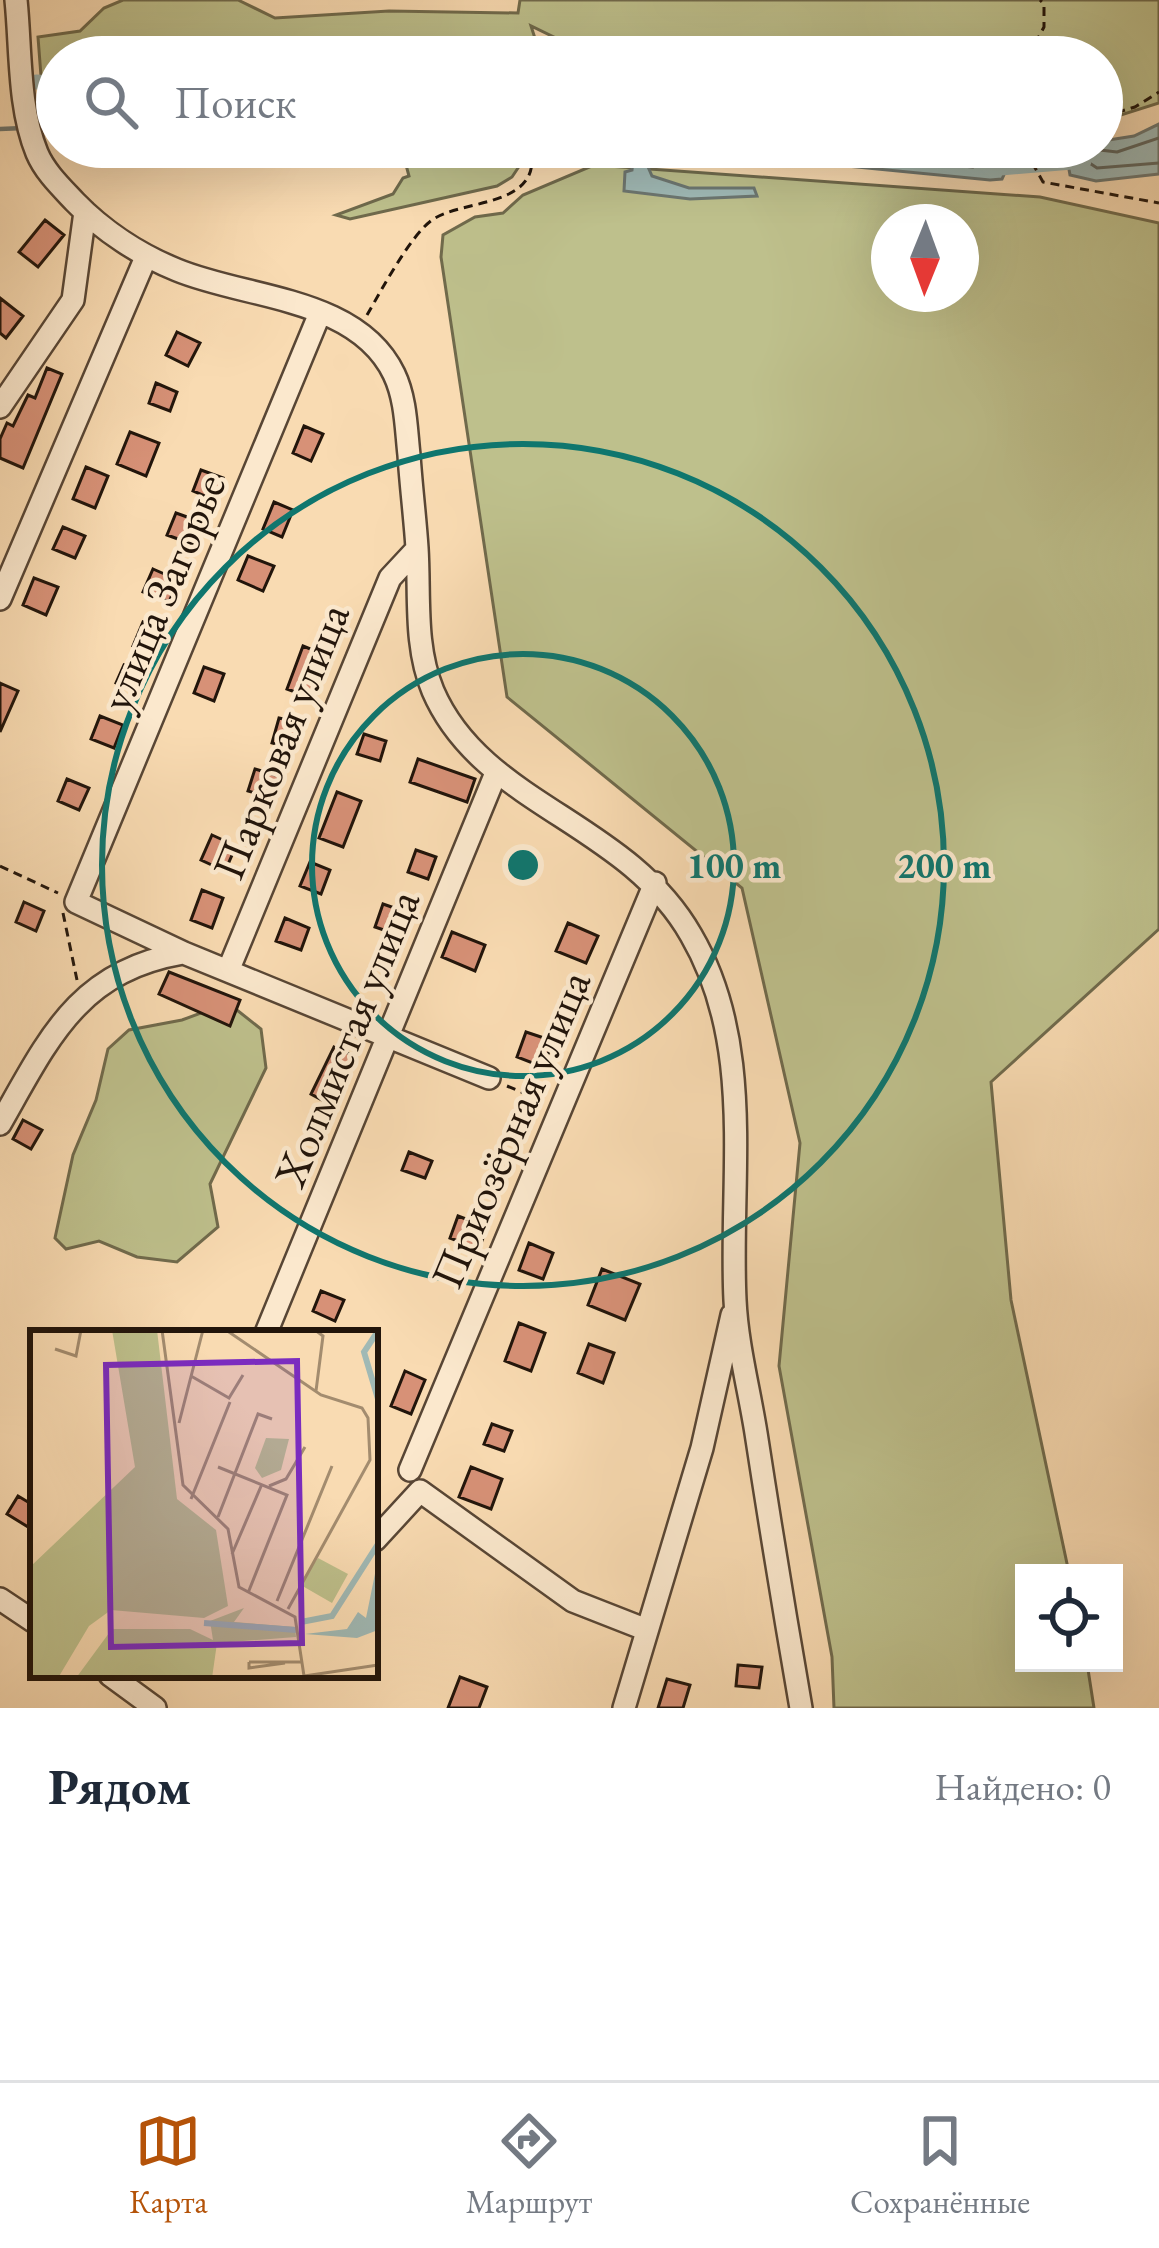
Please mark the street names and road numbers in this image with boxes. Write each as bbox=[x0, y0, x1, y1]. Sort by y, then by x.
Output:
street label: улица Загорье bbox=[86, 465, 238, 719]
street label: Парковая улица bbox=[198, 594, 362, 888]
street label: Холмистая улица bbox=[260, 881, 432, 1196]
street label: Приозёрная улица bbox=[417, 961, 603, 1297]

